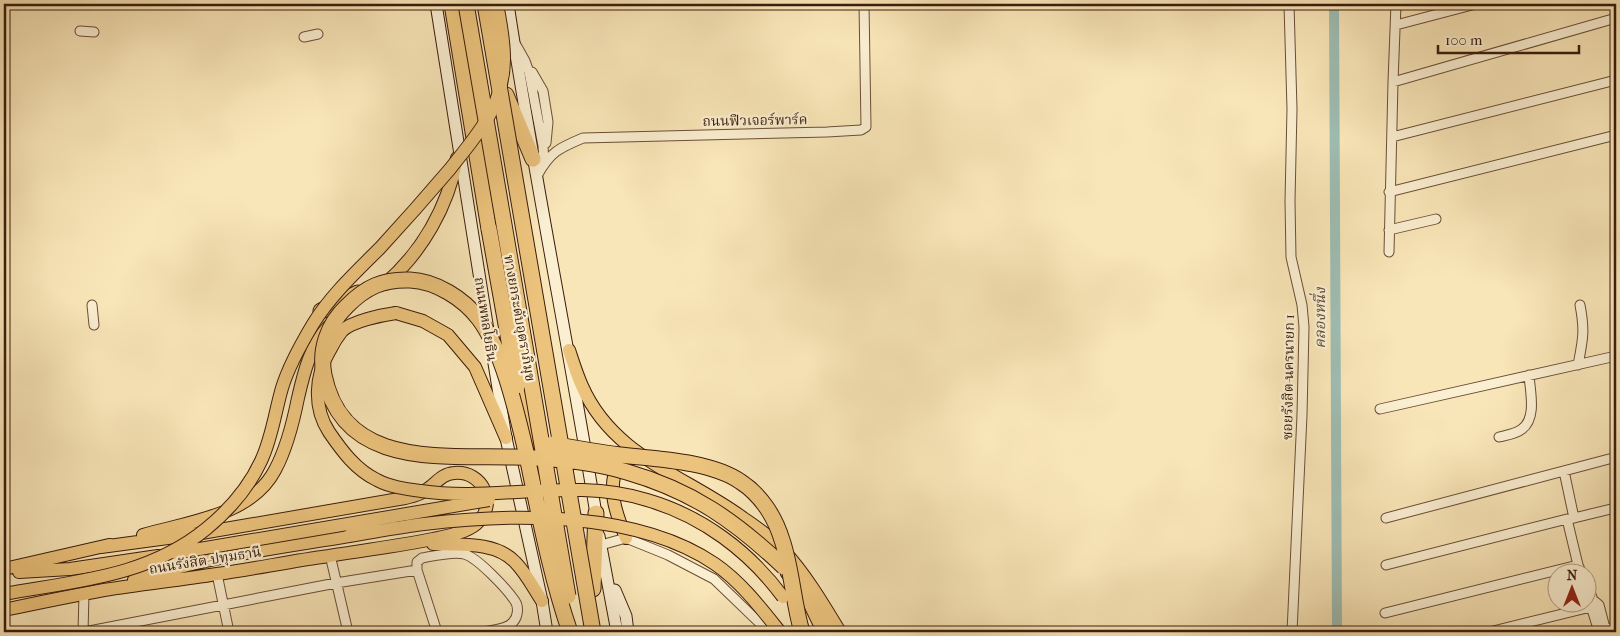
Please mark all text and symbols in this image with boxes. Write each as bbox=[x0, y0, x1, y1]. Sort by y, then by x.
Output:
scale bar bbox=[1438, 22, 1579, 54]
text: 100 m bbox=[1445, 31, 1483, 49]
street label: ถนนฟิวเจอร์พาร์ค bbox=[702, 110, 808, 130]
street label: ทางยกระดับอุตราภิมุข bbox=[500, 253, 539, 383]
street label: ถนนพหลโยธิน bbox=[470, 275, 503, 362]
water label: คลองหนึ่ง bbox=[1309, 287, 1329, 349]
street label: ซอยรังสิต-นครนายก 1 bbox=[1279, 314, 1298, 440]
street label: ถนนรังสิต-ปทุมธานี bbox=[148, 543, 262, 578]
north arrow bbox=[1548, 564, 1598, 614]
text: N bbox=[1567, 567, 1578, 584]

